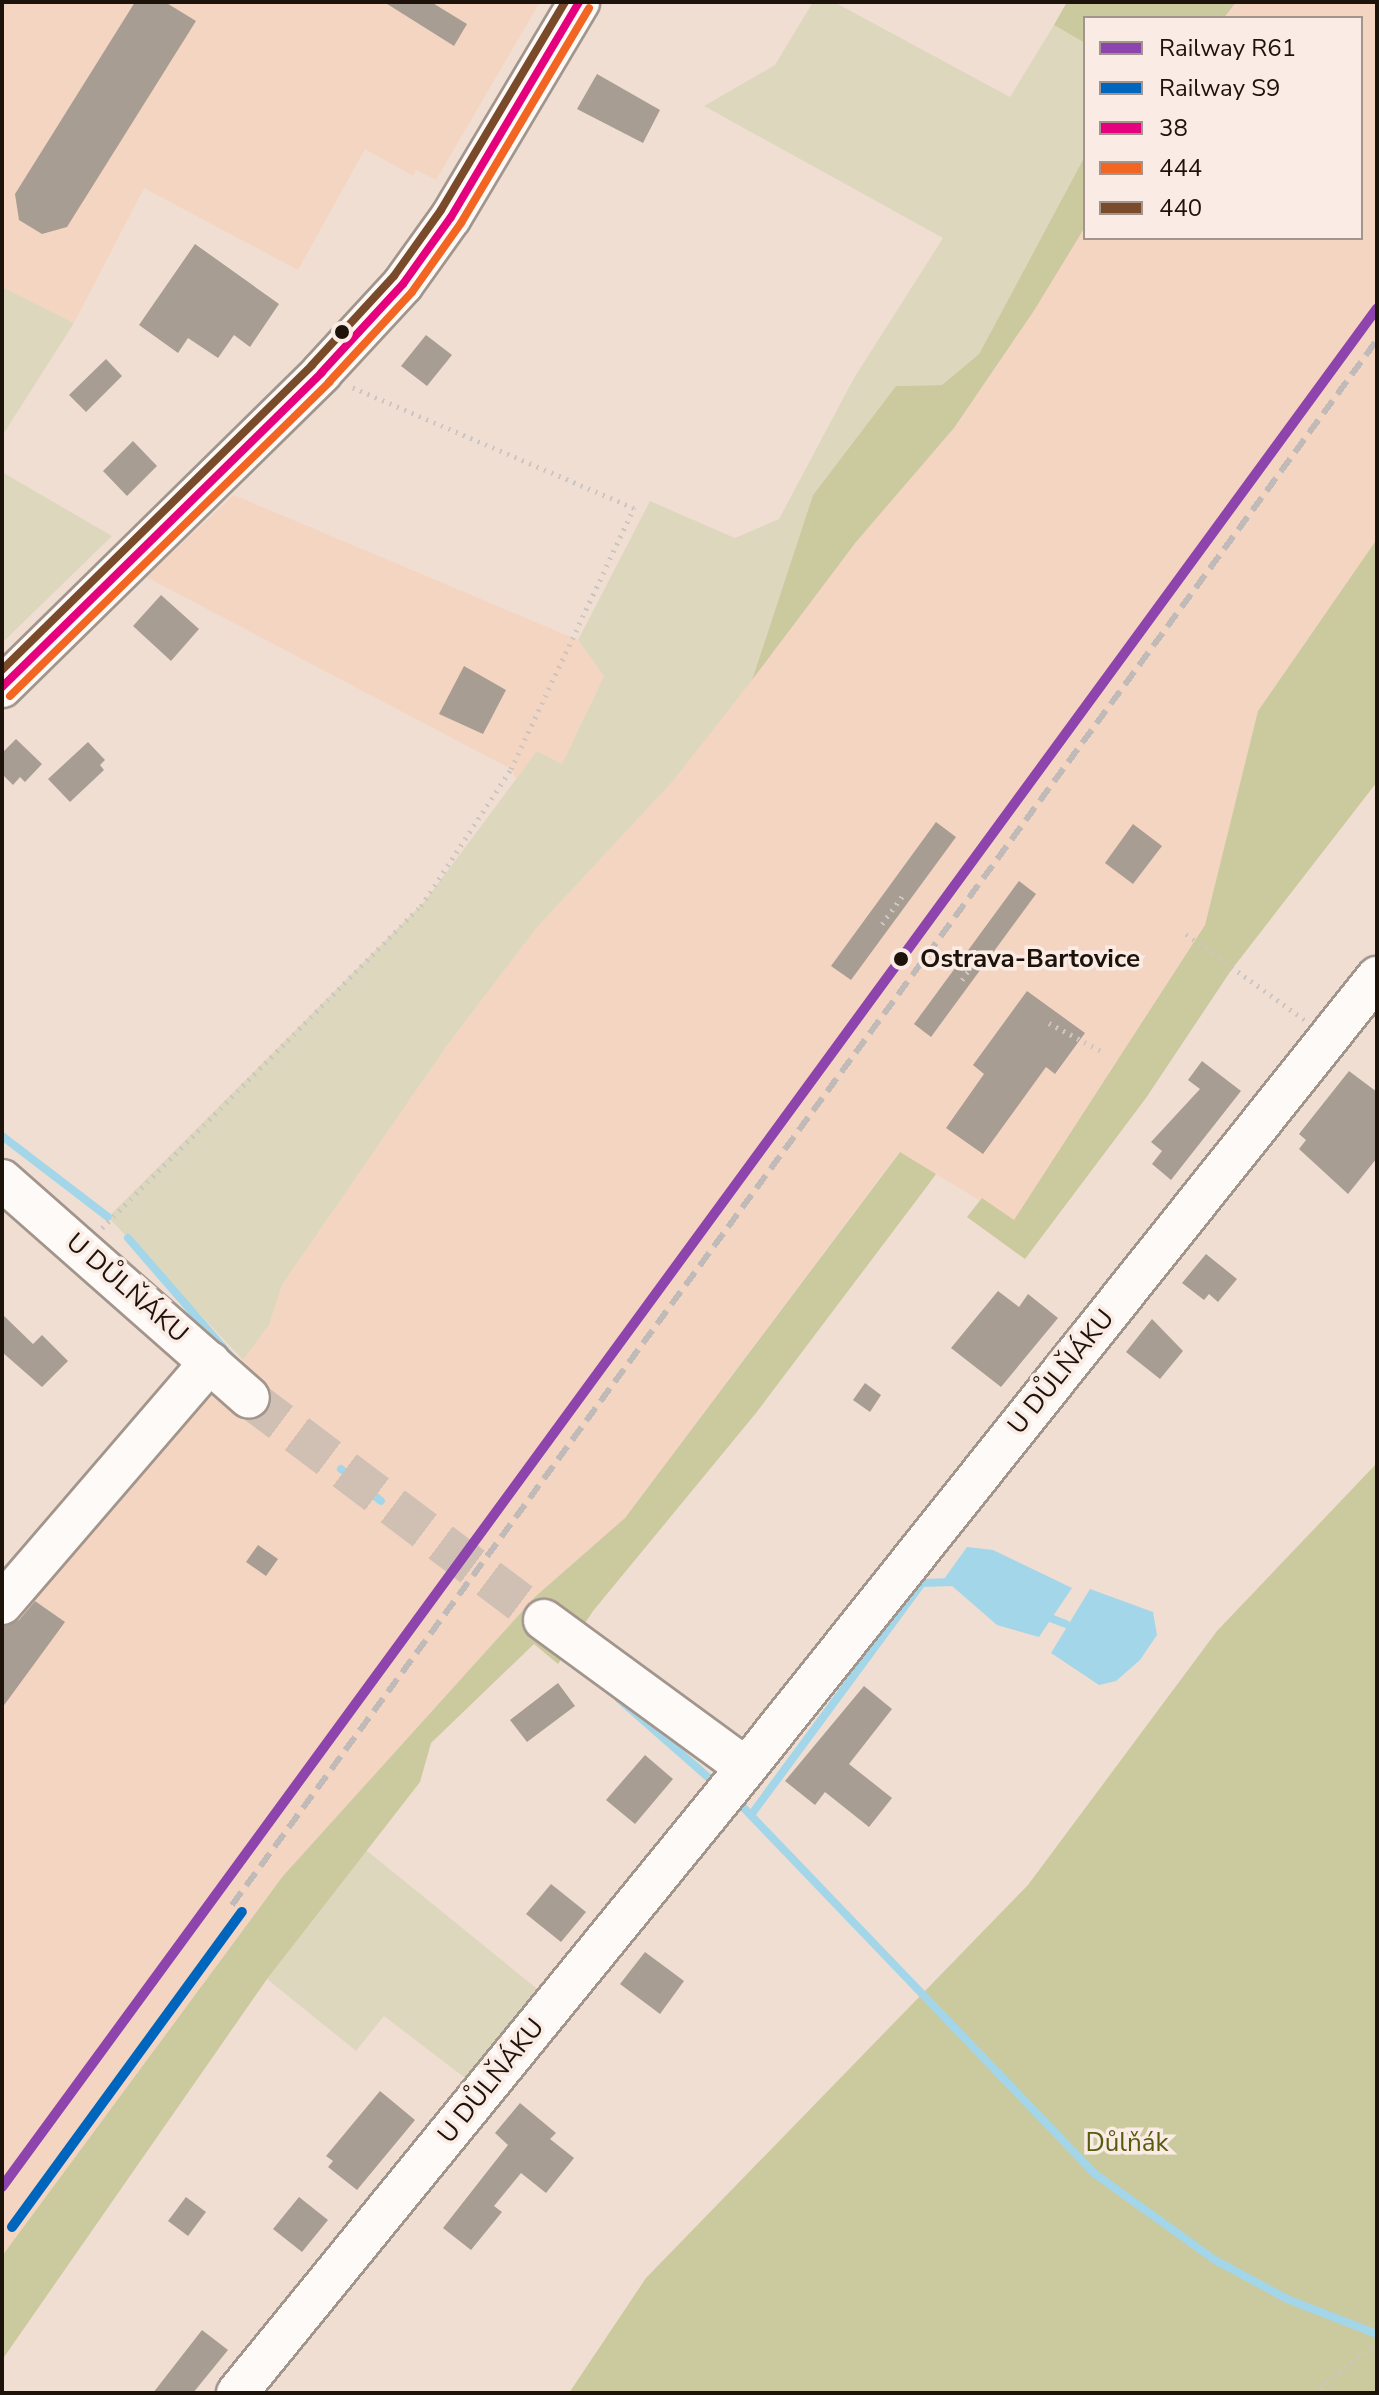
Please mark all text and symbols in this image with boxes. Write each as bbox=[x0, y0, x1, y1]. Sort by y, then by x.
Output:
legend bbox=[1083, 16, 1363, 240]
text: Railway R61 bbox=[1159, 32, 1296, 64]
text: Railway S9 bbox=[1159, 72, 1280, 104]
text: 38 bbox=[1159, 112, 1188, 144]
text: 444 bbox=[1159, 152, 1202, 184]
text: 440 bbox=[1159, 192, 1202, 224]
unlabelled marker bbox=[334, 324, 350, 340]
place label: Ostrava-Bartovice bbox=[920, 943, 1140, 975]
marker: Ostrava-Bartovice bbox=[889, 947, 913, 971]
street label: U DŮLŇÁKU bbox=[60, 1227, 194, 1349]
street label: U DŮLŇÁKU bbox=[1001, 1303, 1121, 1441]
street label: U DŮLŇÁKU bbox=[431, 2012, 551, 2150]
park label: Důlňák bbox=[1085, 2127, 1169, 2159]

